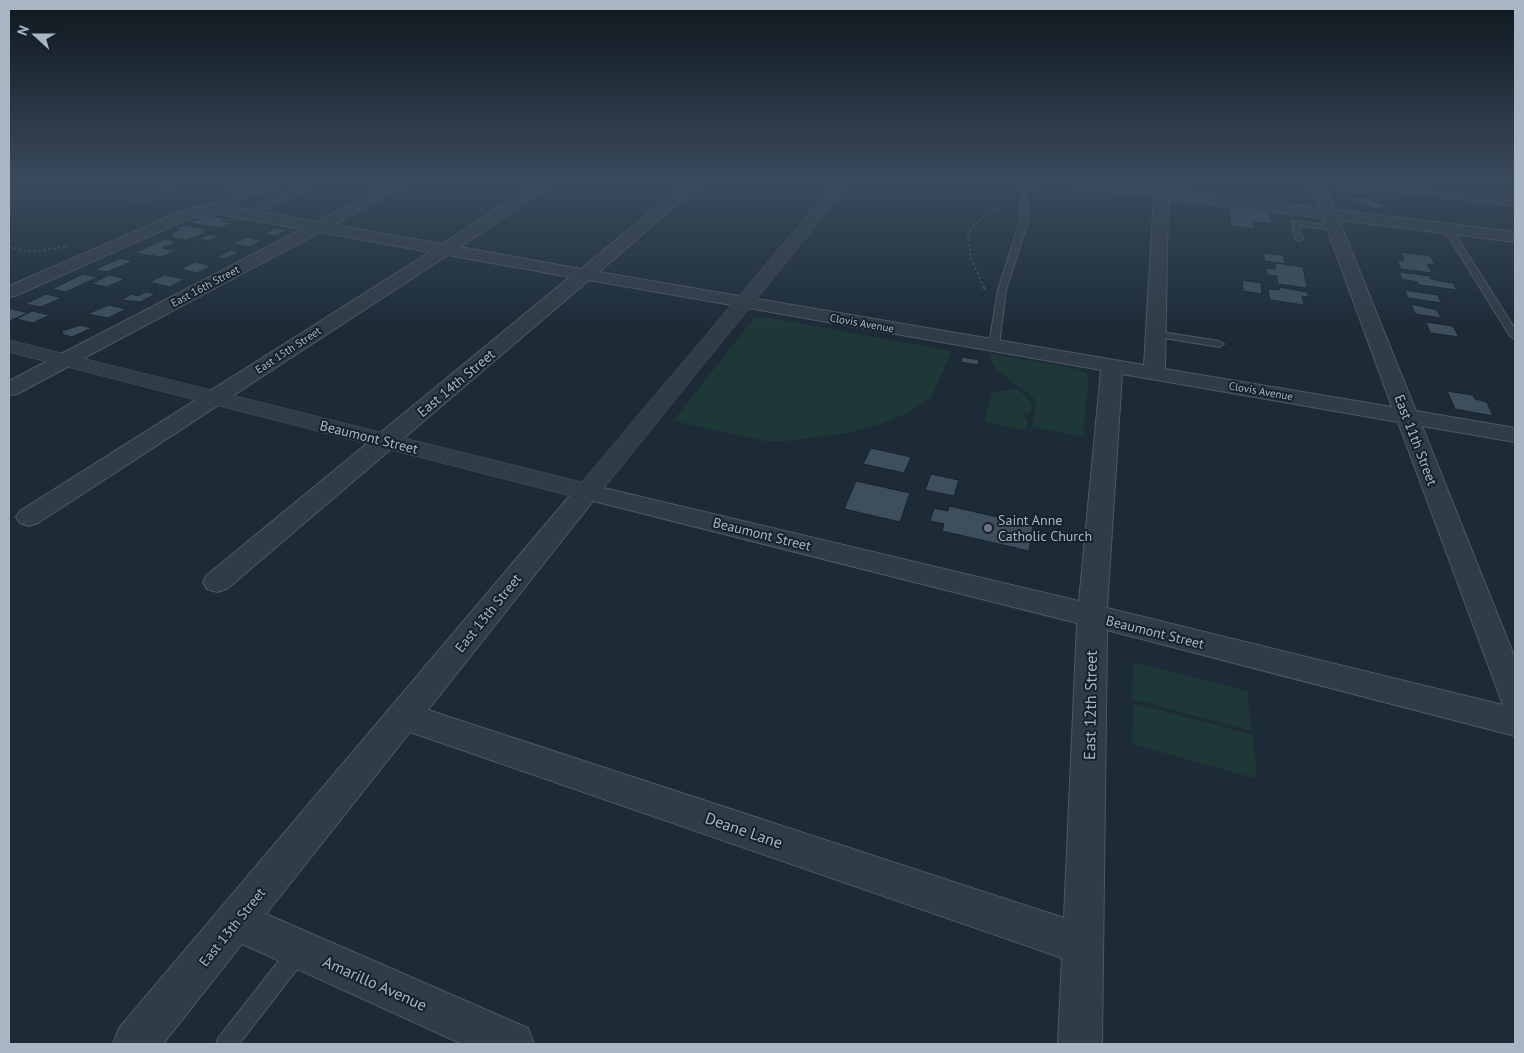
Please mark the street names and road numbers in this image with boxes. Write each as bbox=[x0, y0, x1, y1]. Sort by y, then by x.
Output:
street label: East 16th Street bbox=[168, 262, 242, 310]
street label: Clovis Avenue bbox=[829, 310, 896, 336]
street label: East 15th Street bbox=[253, 323, 324, 376]
street label: East 14th Street bbox=[413, 345, 499, 421]
street label: Clovis Avenue bbox=[1228, 378, 1295, 404]
street label: East 11th Street bbox=[1390, 392, 1442, 488]
street label: Beaumont Street bbox=[318, 416, 420, 458]
street label: Beaumont Street bbox=[711, 513, 813, 555]
street label: East 13th Street bbox=[451, 570, 525, 656]
street label: Beaumont Street bbox=[1104, 611, 1206, 653]
street label: East 12th Street bbox=[1079, 649, 1101, 760]
street label: Deane Lane bbox=[703, 807, 785, 853]
street label: East 13th Street bbox=[195, 884, 269, 970]
street label: Amarillo Avenue bbox=[320, 951, 430, 1015]

